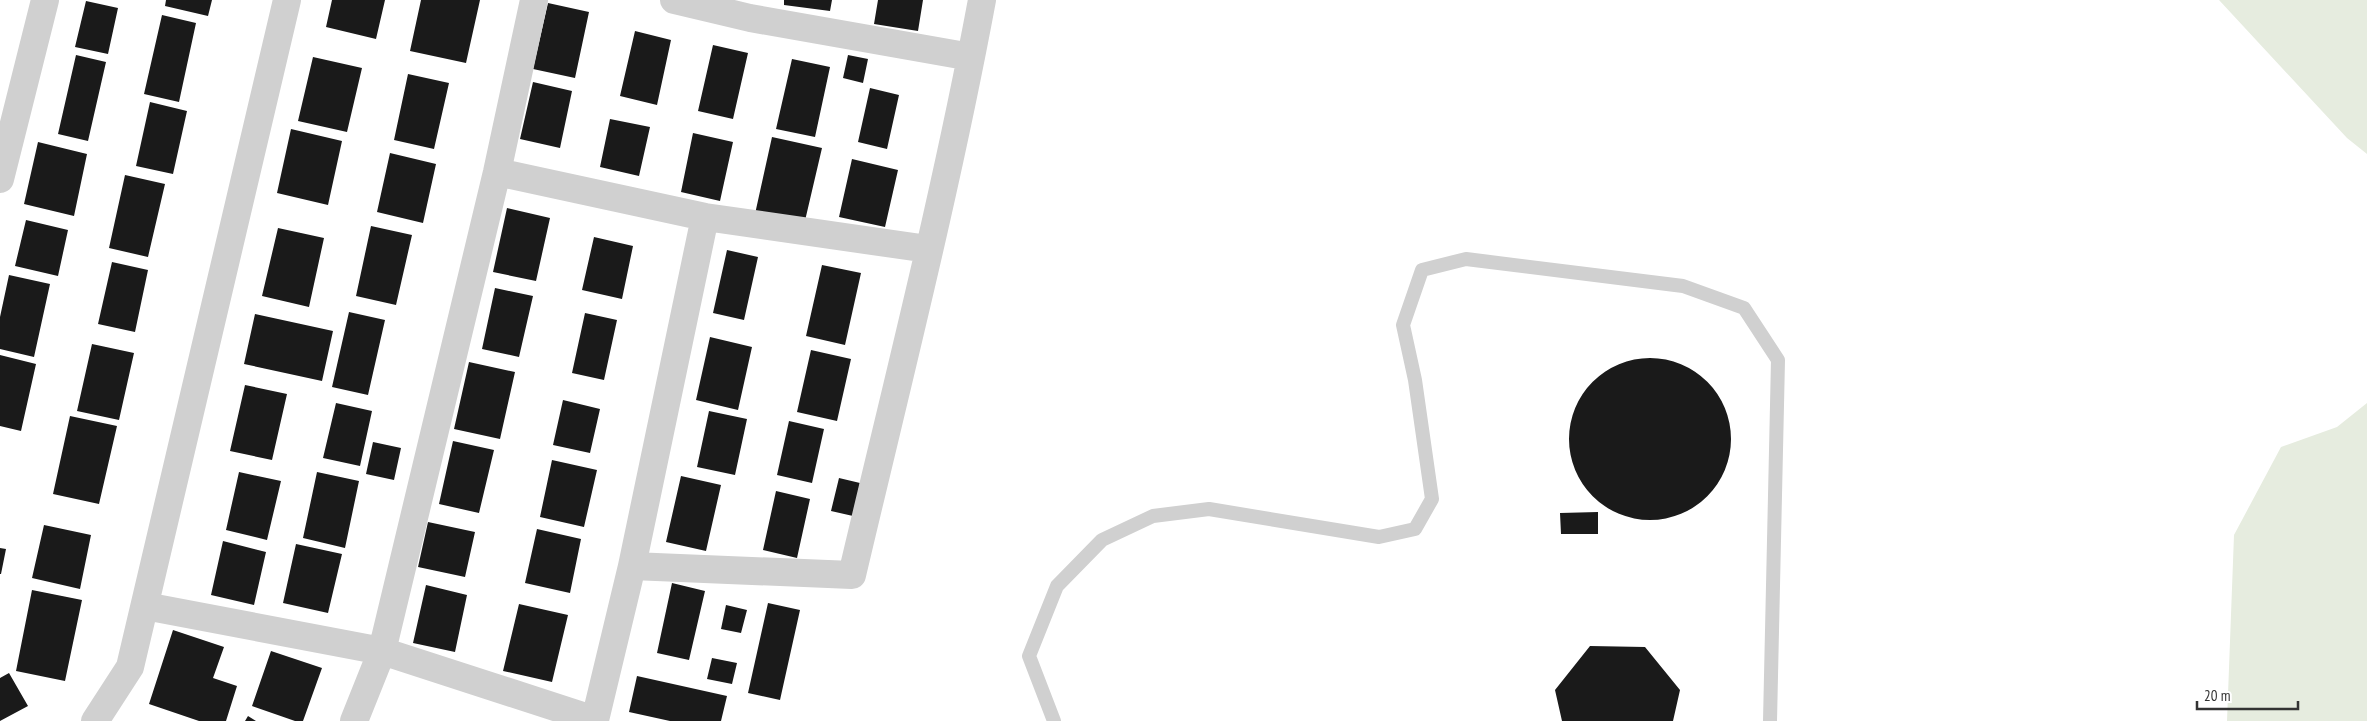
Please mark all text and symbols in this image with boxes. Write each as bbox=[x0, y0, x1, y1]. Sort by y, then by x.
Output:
scale bar bbox=[2197, 678, 2298, 710]
text: 20 m bbox=[2204, 686, 2230, 705]

